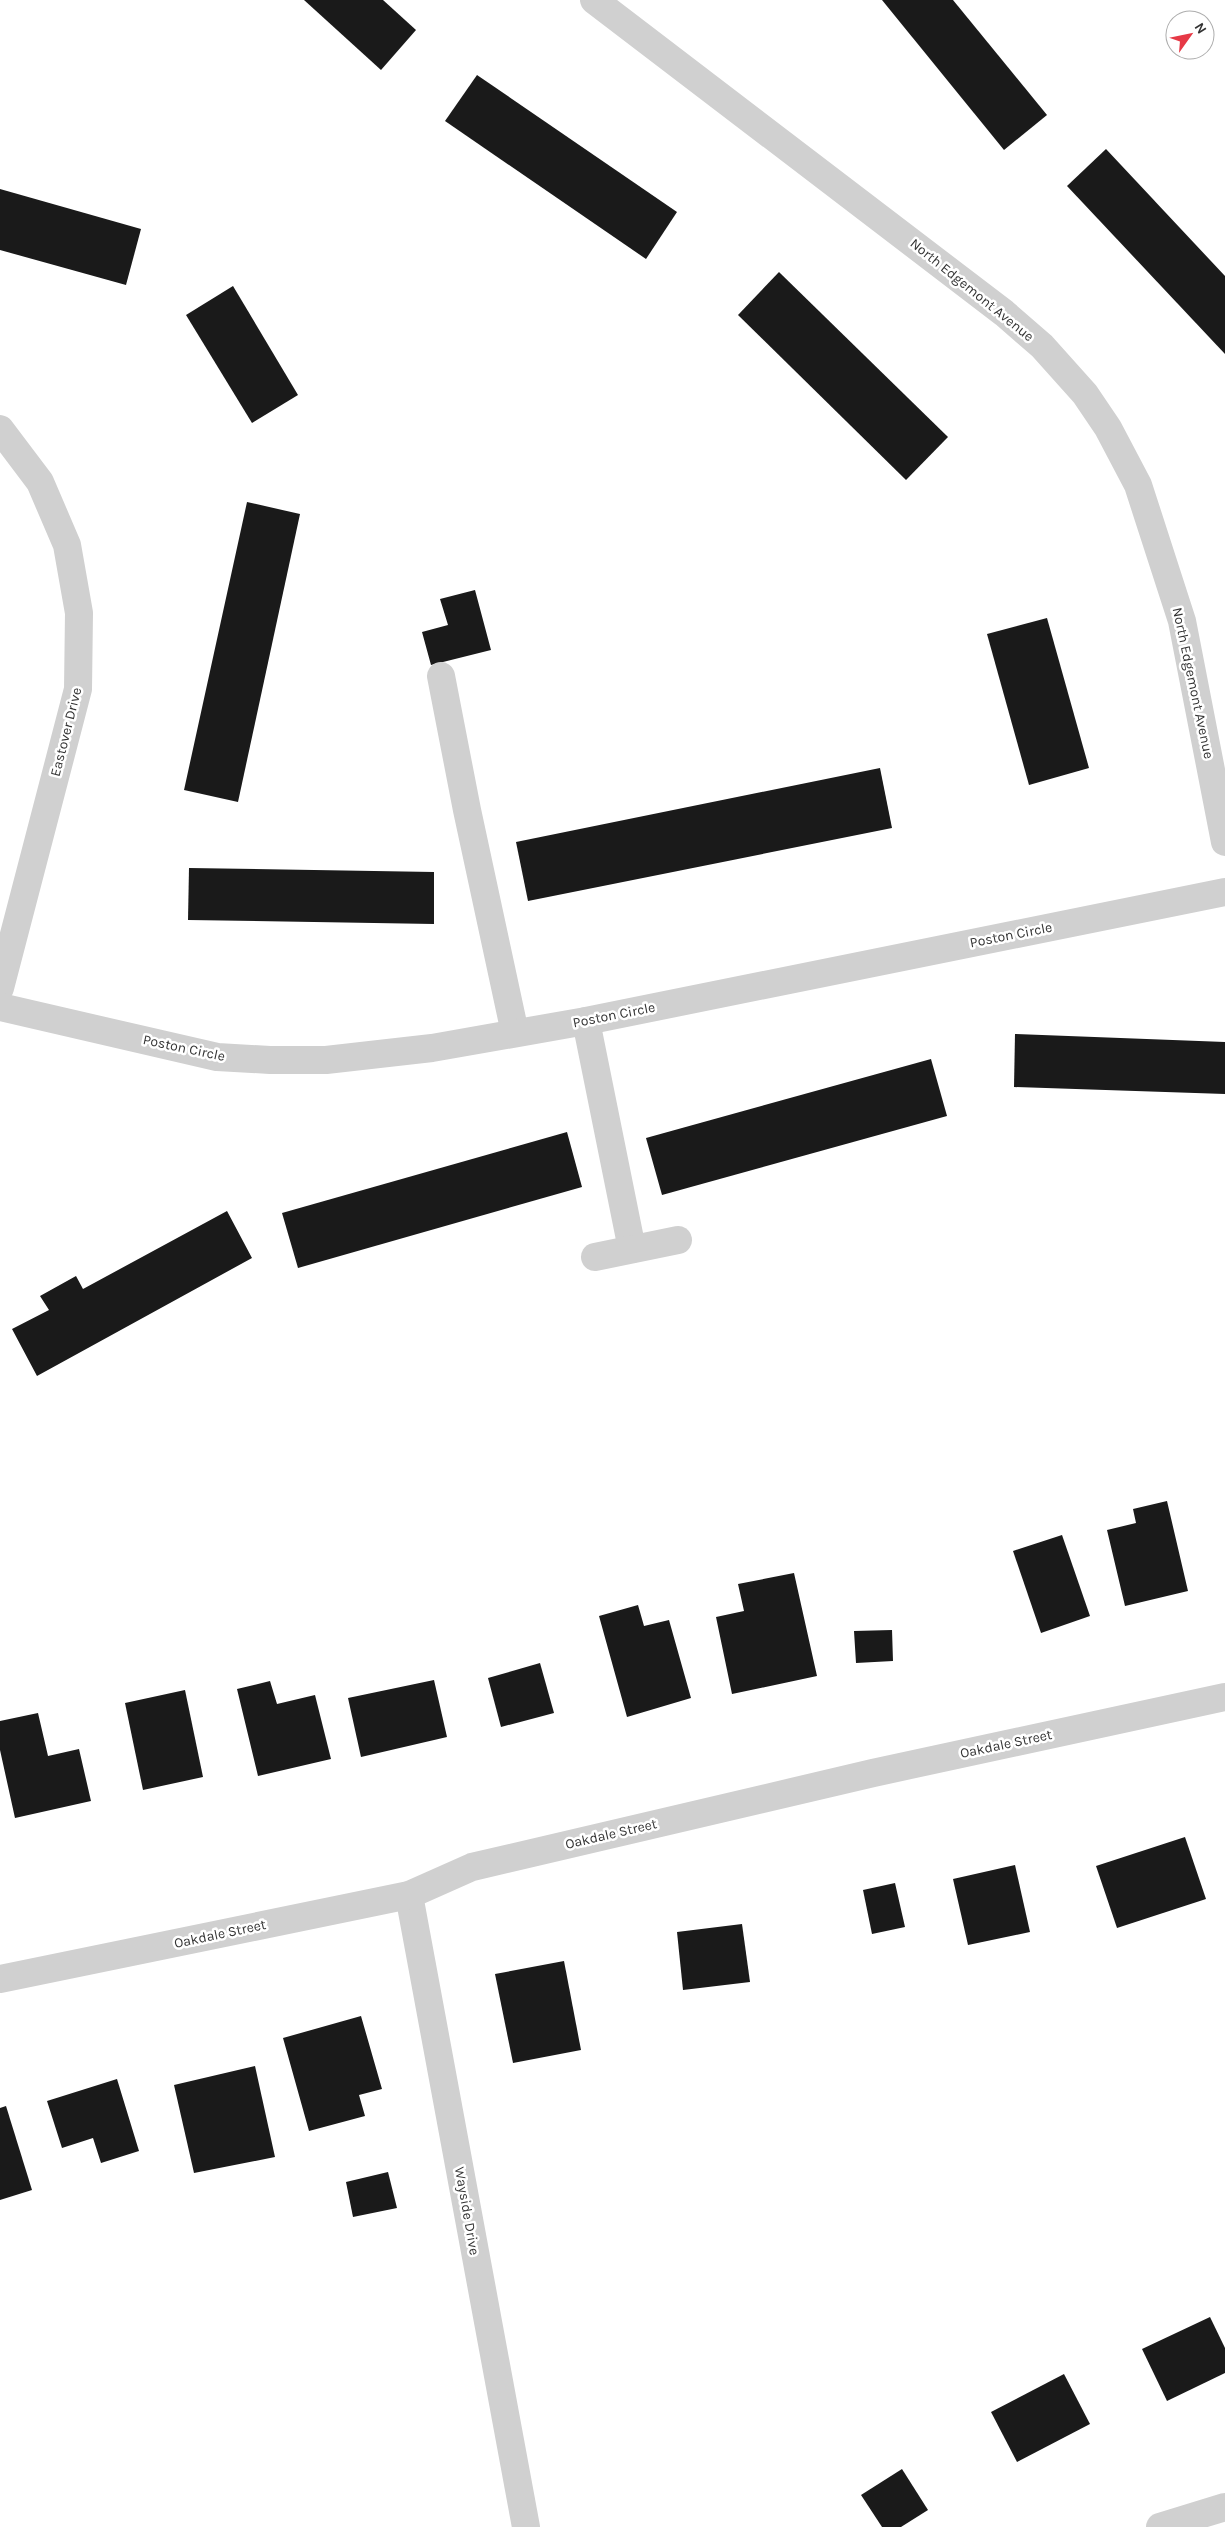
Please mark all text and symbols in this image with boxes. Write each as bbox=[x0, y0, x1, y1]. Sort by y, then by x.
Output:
north arrow bbox=[1165, 10, 1215, 60]
text: N bbox=[1191, 19, 1210, 37]
street label: North Edgemont Avenue bbox=[907, 235, 1037, 345]
street label: North Edgemont Avenue bbox=[1169, 606, 1217, 760]
street label: Eastover Drive bbox=[47, 686, 85, 778]
street label: Poston Circle bbox=[968, 919, 1054, 951]
street label: Poston Circle bbox=[571, 999, 657, 1031]
street label: Poston Circle bbox=[141, 1031, 227, 1065]
street label: Oakdale Street bbox=[959, 1726, 1053, 1762]
street label: Oakdale Street bbox=[564, 1815, 658, 1853]
street label: Oakdale Street bbox=[173, 1916, 267, 1952]
street label: Wayside Drive bbox=[451, 2166, 483, 2256]

